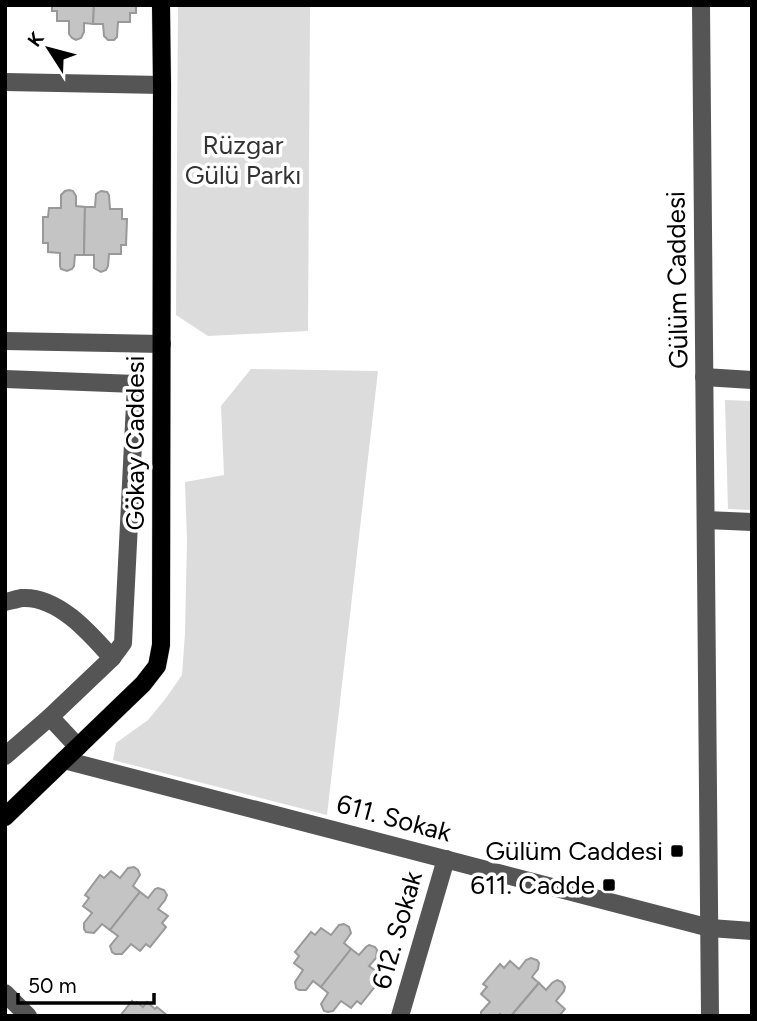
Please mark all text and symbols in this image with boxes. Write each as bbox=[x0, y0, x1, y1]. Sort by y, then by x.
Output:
north arrow bbox=[14, 14, 84, 84]
text: K bbox=[23, 27, 49, 51]
park label: Rüzgar Gülü Parkı bbox=[185, 129, 301, 191]
street label: Gülüm Caddesi bbox=[659, 191, 695, 369]
street label: Gökay Caddesi bbox=[119, 355, 151, 531]
street label: 611. Sokak bbox=[333, 787, 455, 849]
place label: Gülüm Caddesi bbox=[485, 835, 663, 867]
marker: Gülüm Caddesi bbox=[669, 843, 685, 859]
street label: 612. Sokak bbox=[365, 867, 429, 993]
place label: 611. Cadde bbox=[470, 869, 595, 901]
marker: 611. Cadde bbox=[601, 877, 617, 893]
scale bar bbox=[18, 962, 154, 1006]
text: 50 m bbox=[28, 973, 77, 998]

